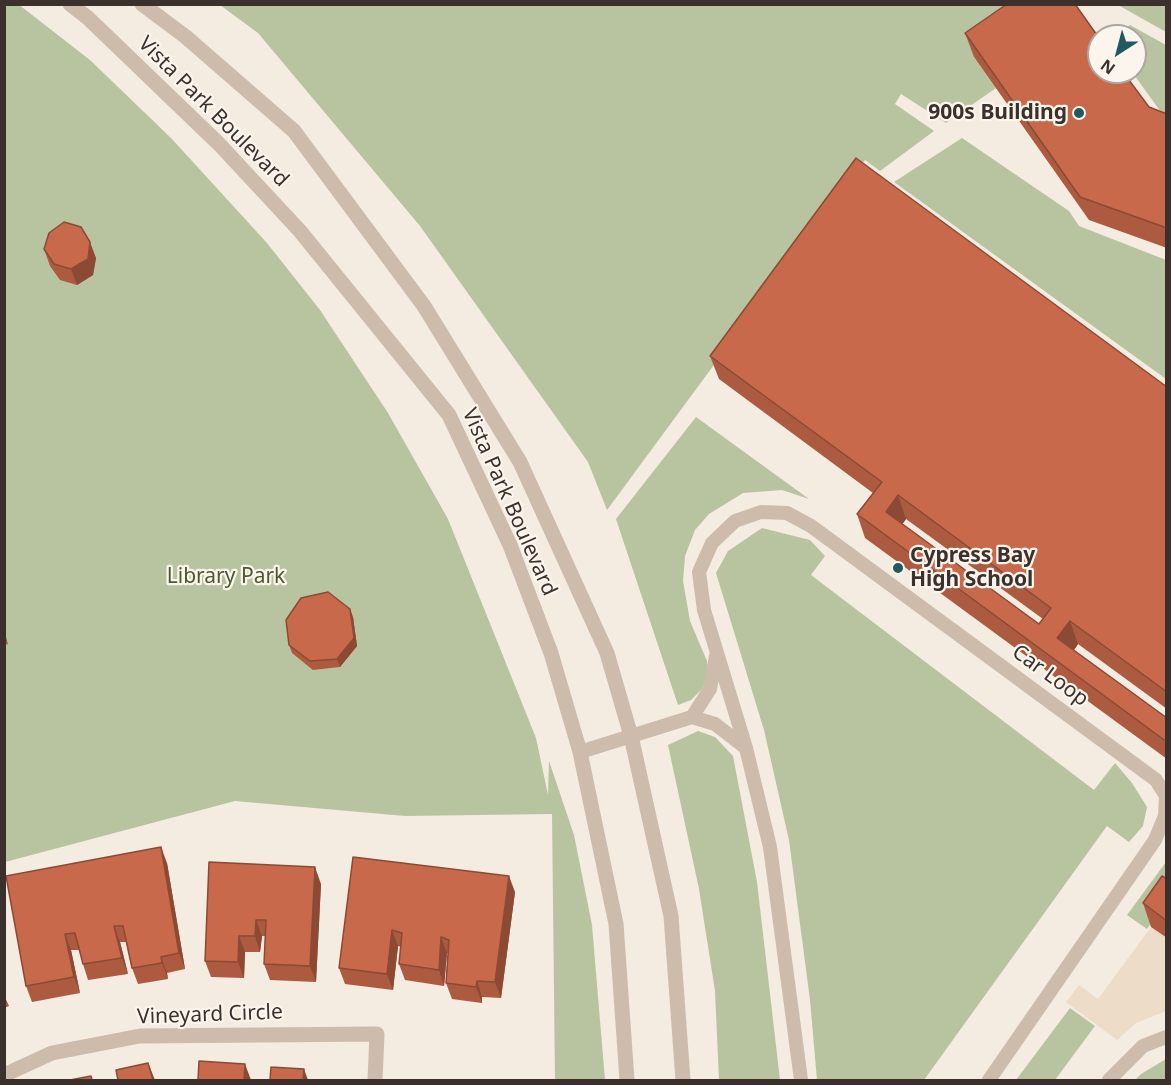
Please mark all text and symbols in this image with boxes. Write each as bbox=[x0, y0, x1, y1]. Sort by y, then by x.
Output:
north arrow bbox=[1087, 24, 1147, 84]
street label: Vista Park Boulevard bbox=[132, 31, 294, 193]
text: N bbox=[1096, 54, 1119, 80]
place label: 900s Building bbox=[928, 100, 1067, 126]
marker: 900s Building bbox=[1072, 106, 1086, 120]
street label: Vista Park Boulevard bbox=[456, 404, 562, 600]
place label: Cypress Bay High School bbox=[910, 543, 1035, 593]
marker: Cypress Bay High School bbox=[891, 561, 905, 575]
park label: Library Park bbox=[167, 564, 285, 590]
street label: Car Loop bbox=[1007, 640, 1093, 712]
street label: Vineyard Circle bbox=[137, 1000, 283, 1030]

